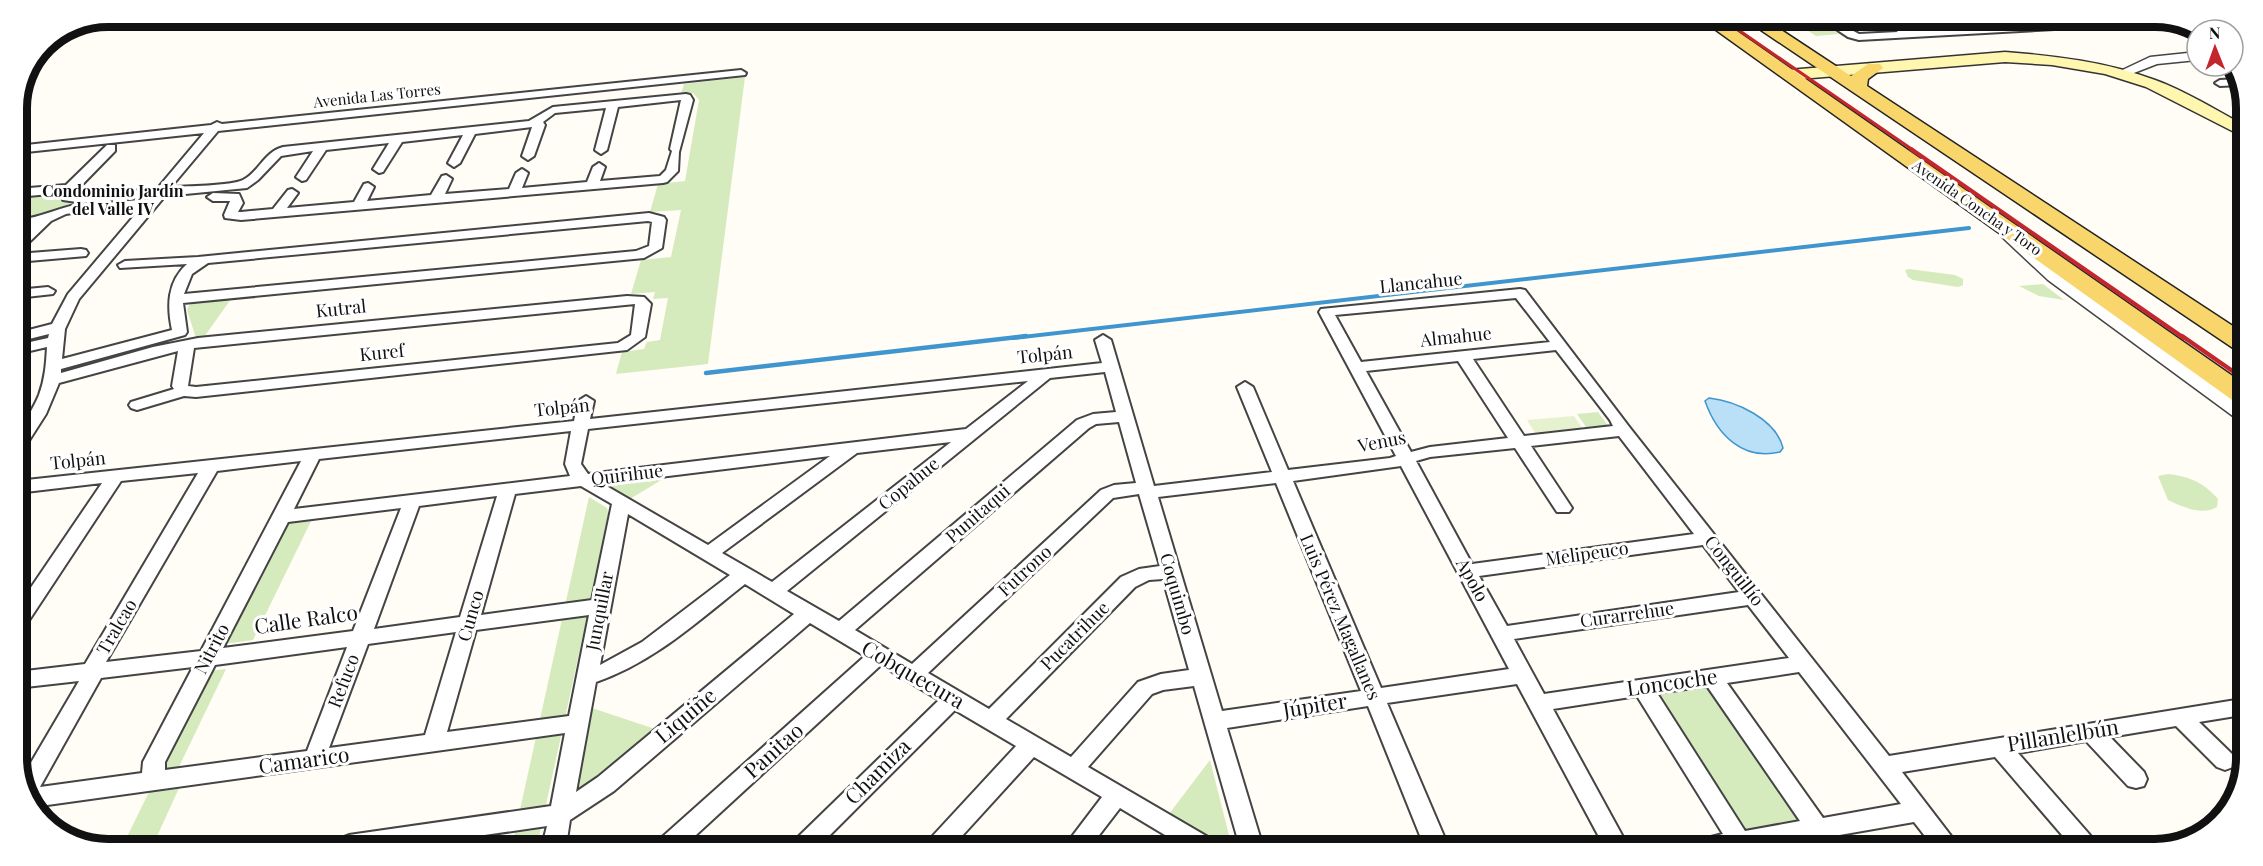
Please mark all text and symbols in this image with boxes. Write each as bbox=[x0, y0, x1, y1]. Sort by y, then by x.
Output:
north arrow bbox=[2185, 18, 2245, 78]
text: N bbox=[2209, 22, 2221, 43]
street label: Avenida Las Torres bbox=[311, 78, 442, 112]
street label: Avenida Concha y Toro bbox=[1908, 154, 2046, 259]
district label: Condominio Jardín del Valle IV bbox=[42, 180, 184, 219]
street label: Llancahue bbox=[1378, 266, 1464, 298]
street label: Kutral bbox=[314, 293, 367, 323]
street label: Almahue bbox=[1418, 320, 1493, 352]
street label: Kuref bbox=[358, 338, 408, 366]
street label: Tolpán bbox=[1016, 339, 1074, 369]
street label: Tolpán bbox=[533, 392, 591, 422]
street label: Venus bbox=[1355, 425, 1408, 458]
street label: Tolpán bbox=[49, 445, 107, 475]
street label: Copahue bbox=[873, 451, 944, 515]
street label: Quirihue bbox=[589, 458, 664, 490]
street label: Punitaqui bbox=[940, 479, 1015, 548]
street label: Luis Pérez Magallanes bbox=[1295, 530, 1387, 703]
street label: Conguillío bbox=[1700, 530, 1770, 611]
street label: Melipeuco bbox=[1544, 535, 1630, 571]
street label: Futrono bbox=[992, 539, 1056, 601]
street label: Coquimbo bbox=[1155, 550, 1201, 638]
street label: Apolo bbox=[1451, 553, 1495, 606]
street label: Junquillar bbox=[579, 569, 618, 653]
street label: Cunco bbox=[451, 587, 489, 644]
street label: Tralcao bbox=[91, 594, 142, 659]
street label: Pucatrihue bbox=[1035, 596, 1114, 675]
street label: Curarrehue bbox=[1578, 596, 1675, 632]
street label: Calle Ralco bbox=[252, 597, 359, 639]
street label: Nitrito bbox=[188, 619, 234, 678]
street label: Cobquecura bbox=[857, 632, 971, 714]
street label: Refuco bbox=[322, 650, 364, 711]
street label: Loncoche bbox=[1625, 661, 1719, 701]
street label: Liquiñe bbox=[648, 681, 721, 748]
street label: Júpiter bbox=[1280, 685, 1349, 723]
street label: Pillanlelbún bbox=[2005, 711, 2121, 757]
street label: Panitao bbox=[737, 715, 808, 784]
street label: Chamiza bbox=[838, 731, 916, 810]
street label: Camarico bbox=[257, 739, 351, 779]

